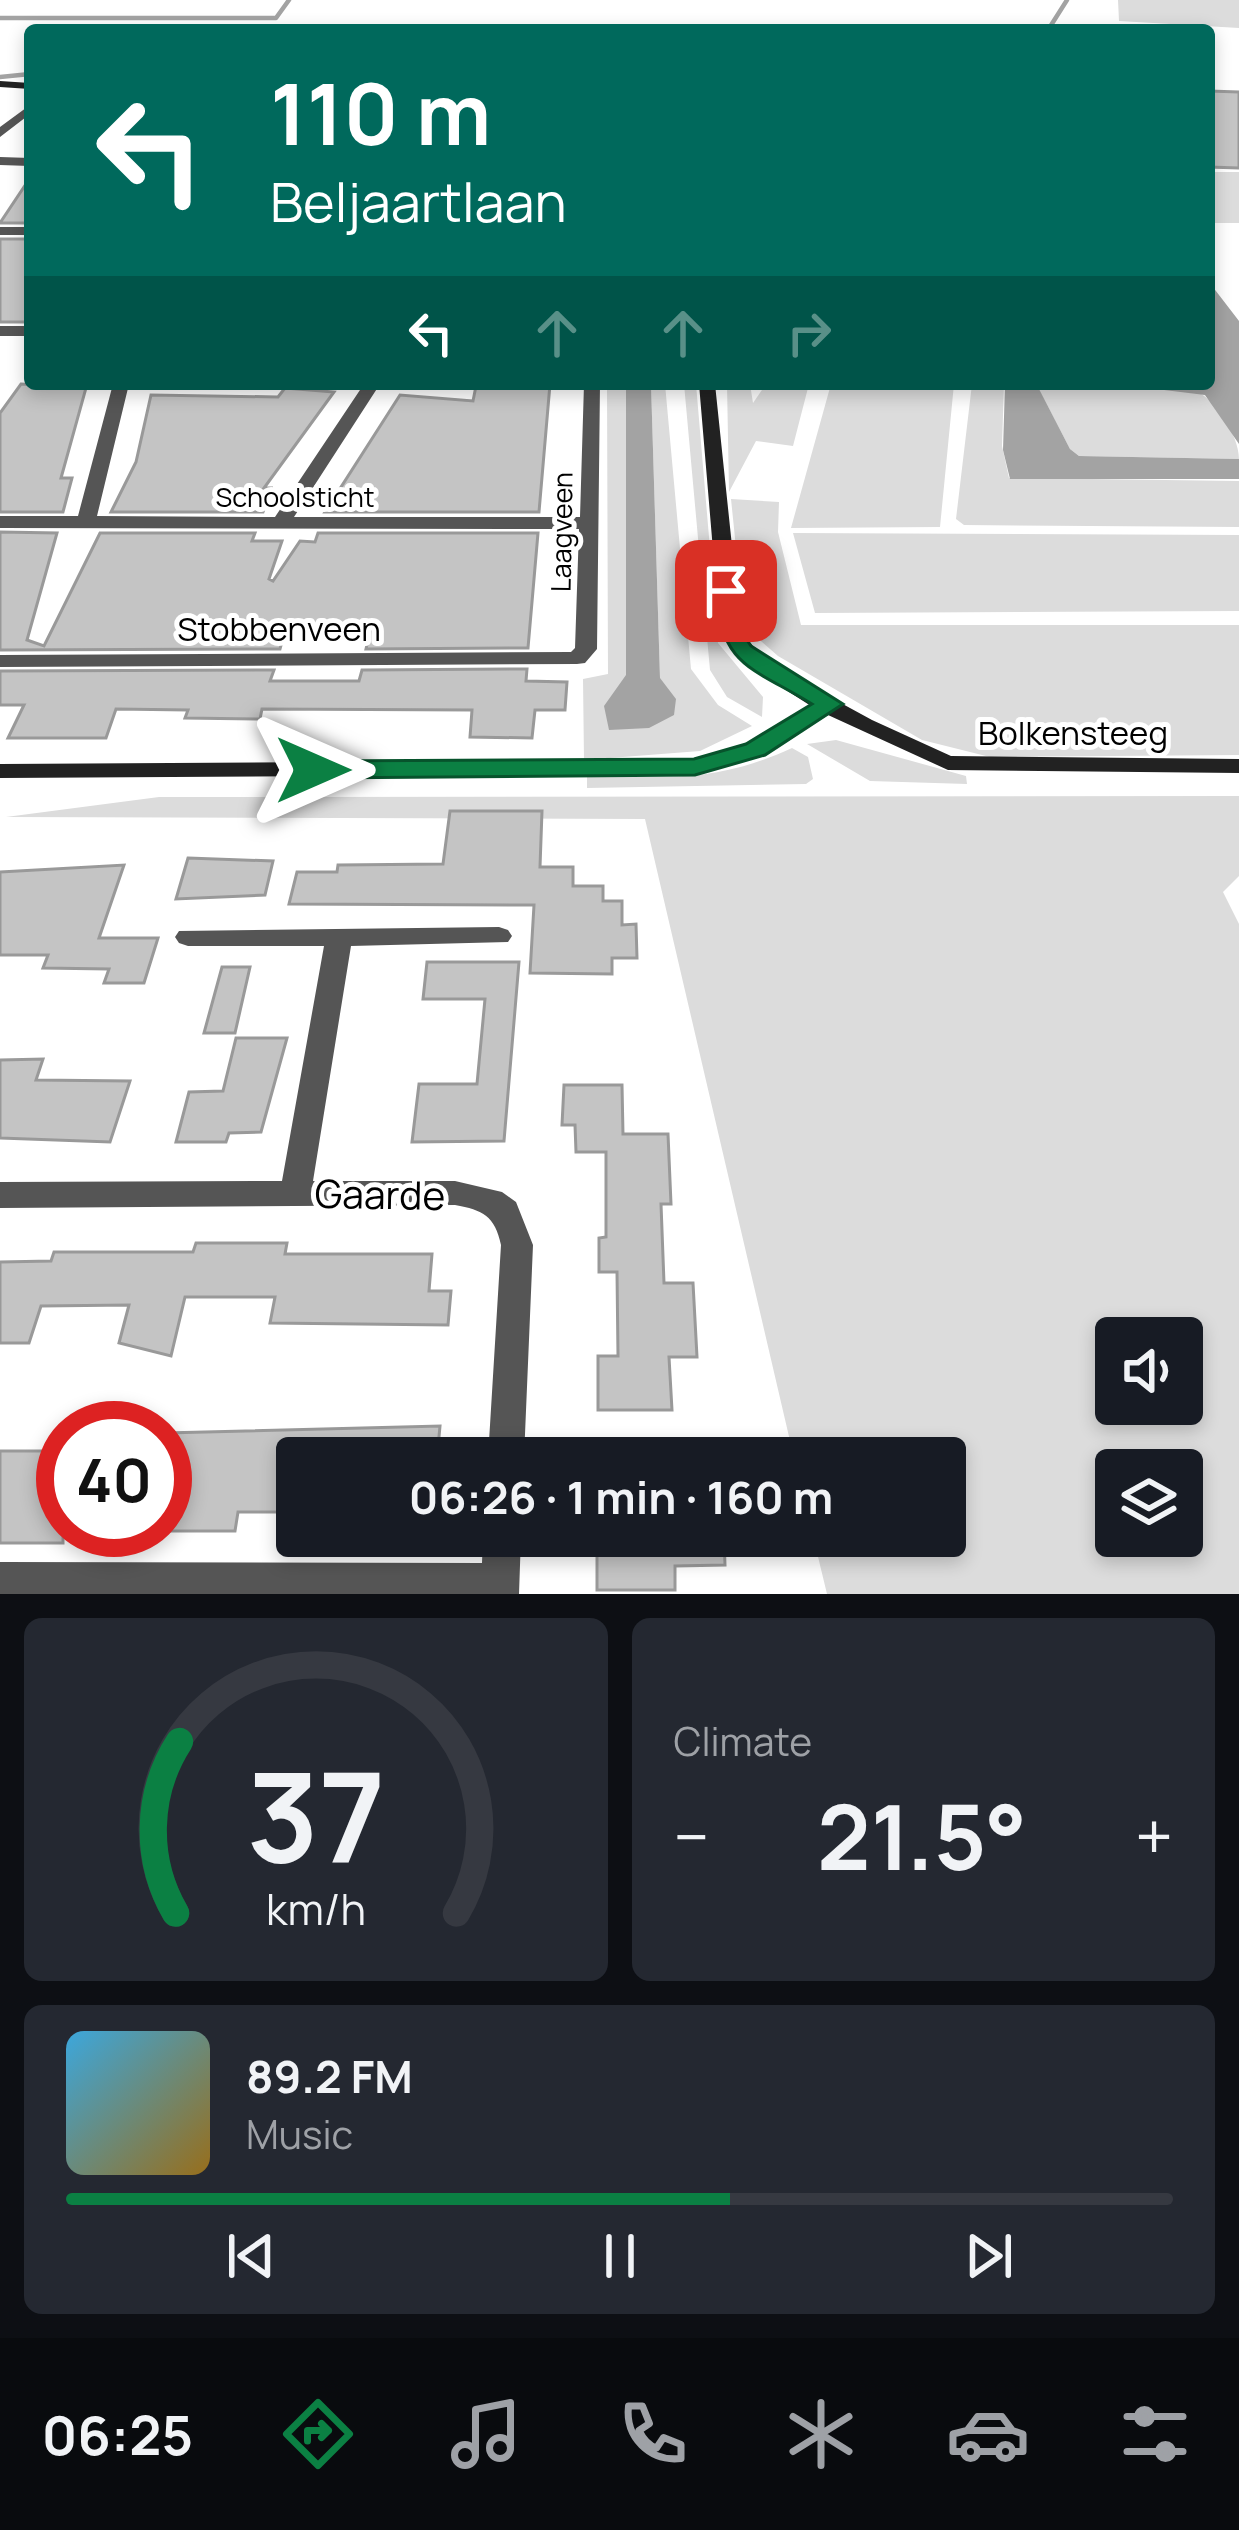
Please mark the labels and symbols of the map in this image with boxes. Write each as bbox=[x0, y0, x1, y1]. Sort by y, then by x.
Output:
street label: Laagveen bbox=[541, 472, 581, 592]
street label: Schoolsticht bbox=[216, 478, 374, 515]
pin bbox=[675, 540, 777, 642]
street label: Stobbenveen bbox=[177, 606, 381, 651]
position arrow bbox=[250, 707, 376, 833]
street label: Bolkensteeg bbox=[978, 710, 1168, 755]
street label: Gaarde bbox=[314, 1166, 446, 1222]
speed limit sign: 40 bbox=[36, 1401, 192, 1557]

